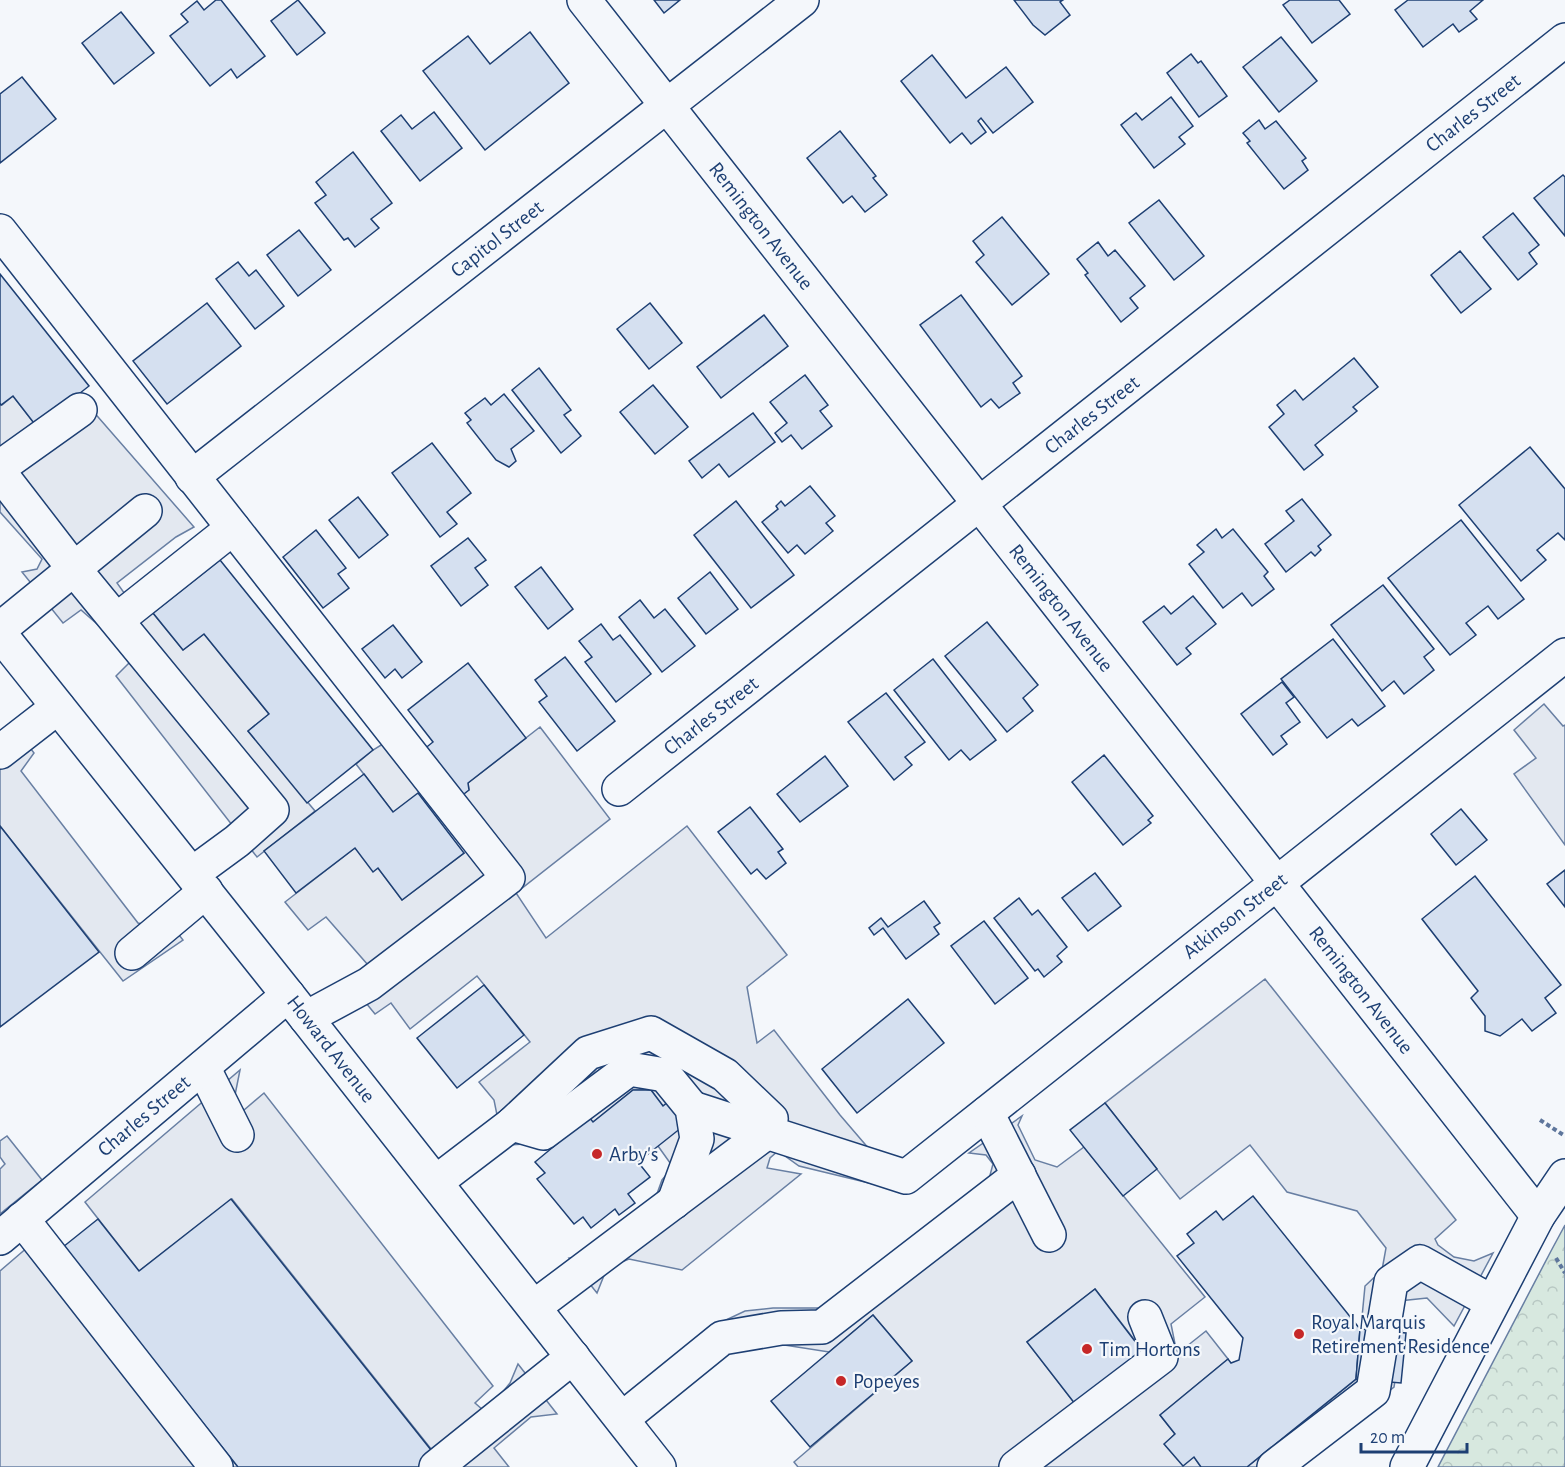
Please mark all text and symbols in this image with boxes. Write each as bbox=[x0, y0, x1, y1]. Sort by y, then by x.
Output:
street label: Charles Street bbox=[1422, 70, 1524, 156]
street label: Remington Avenue bbox=[705, 158, 817, 294]
street label: Capitol Street bbox=[447, 196, 548, 282]
street label: Charles Street bbox=[1041, 372, 1143, 458]
street label: Remington Avenue bbox=[1005, 540, 1117, 676]
street label: Charles Street bbox=[660, 673, 762, 759]
street label: Atkinson Street bbox=[1179, 869, 1291, 963]
street label: Remington Avenue bbox=[1305, 922, 1417, 1058]
street label: Howard Avenue bbox=[283, 991, 379, 1107]
street label: Charles Street bbox=[94, 1071, 195, 1161]
place label: Arby's bbox=[609, 1144, 658, 1165]
marker: Arby's bbox=[590, 1147, 604, 1161]
place label: Royal Marquis Retirement Residence bbox=[1311, 1312, 1490, 1357]
marker: Royal Marquis Retirement Residence bbox=[1292, 1327, 1306, 1341]
place label: Tim Hortons bbox=[1099, 1339, 1201, 1360]
marker: Tim Hortons bbox=[1080, 1342, 1094, 1356]
place label: Popeyes bbox=[853, 1371, 920, 1392]
marker: Popeyes bbox=[834, 1374, 848, 1388]
scale bar bbox=[1361, 1416, 1468, 1454]
text: 20 m bbox=[1370, 1429, 1405, 1447]

